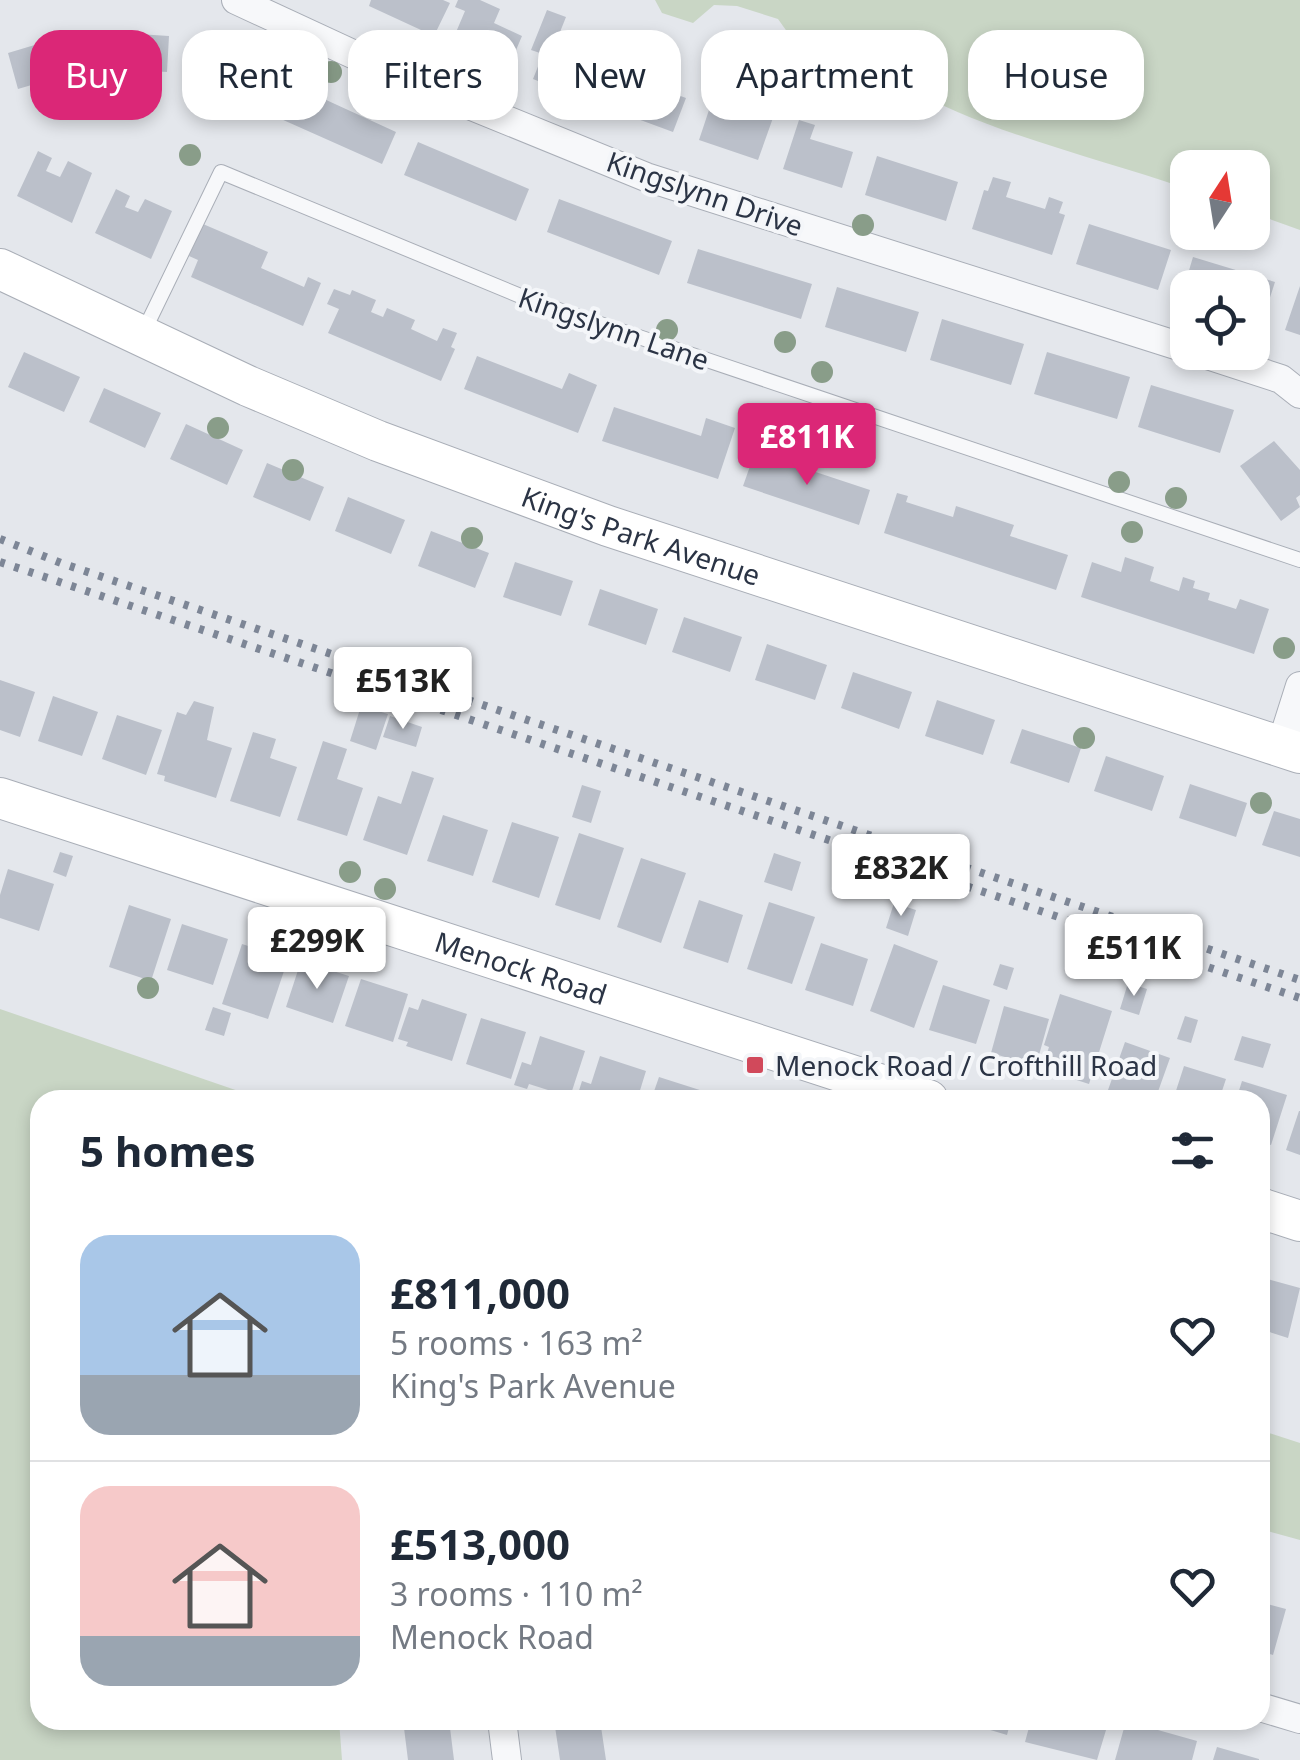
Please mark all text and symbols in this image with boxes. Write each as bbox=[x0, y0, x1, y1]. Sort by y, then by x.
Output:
chip: Buy bbox=[30, 30, 162, 120]
chip: Rent bbox=[182, 30, 328, 120]
chip: Filters bbox=[348, 30, 518, 120]
chip: New bbox=[538, 30, 681, 120]
chip: Apartment bbox=[701, 30, 948, 120]
chip: House bbox=[968, 30, 1144, 120]
street label: Kingslynn Drive bbox=[602, 142, 808, 244]
north arrow bbox=[1170, 150, 1270, 250]
map controls bbox=[1170, 150, 1270, 370]
button: locate bbox=[1170, 270, 1270, 370]
street label: Kingslynn Lane bbox=[514, 278, 714, 378]
pin: £811K bbox=[737, 403, 877, 488]
text: £811K bbox=[760, 414, 854, 457]
street label: King's Park Avenue bbox=[516, 477, 765, 594]
pin: £513K bbox=[333, 647, 473, 732]
text: £513K bbox=[356, 658, 450, 701]
pin: £832K bbox=[831, 834, 971, 919]
text: £832K bbox=[854, 845, 948, 888]
pin: £299K bbox=[247, 907, 387, 992]
pin: £511K bbox=[1064, 914, 1204, 999]
text: £299K bbox=[270, 918, 364, 961]
street label: Menock Road bbox=[430, 922, 612, 1013]
text: £511K bbox=[1087, 925, 1181, 968]
place label: Menock Road / Crofthill Road bbox=[775, 1046, 1157, 1084]
marker: Menock Road / Crofthill Road bbox=[744, 1054, 766, 1076]
text: 5 homes bbox=[80, 1122, 256, 1179]
icon: filters bbox=[1165, 1123, 1220, 1178]
text: £811,000 bbox=[390, 1264, 570, 1321]
icon: home bbox=[160, 1275, 280, 1395]
icon: heart bbox=[1165, 1308, 1220, 1363]
text: 5 rooms · 163 m² bbox=[390, 1321, 643, 1364]
text: King's Park Avenue bbox=[390, 1364, 676, 1407]
text: £513,000 bbox=[390, 1515, 570, 1572]
icon: home bbox=[160, 1526, 280, 1646]
icon: heart bbox=[1165, 1559, 1220, 1614]
text: 3 rooms · 110 m² bbox=[390, 1572, 643, 1615]
text: Menock Road bbox=[390, 1615, 594, 1658]

